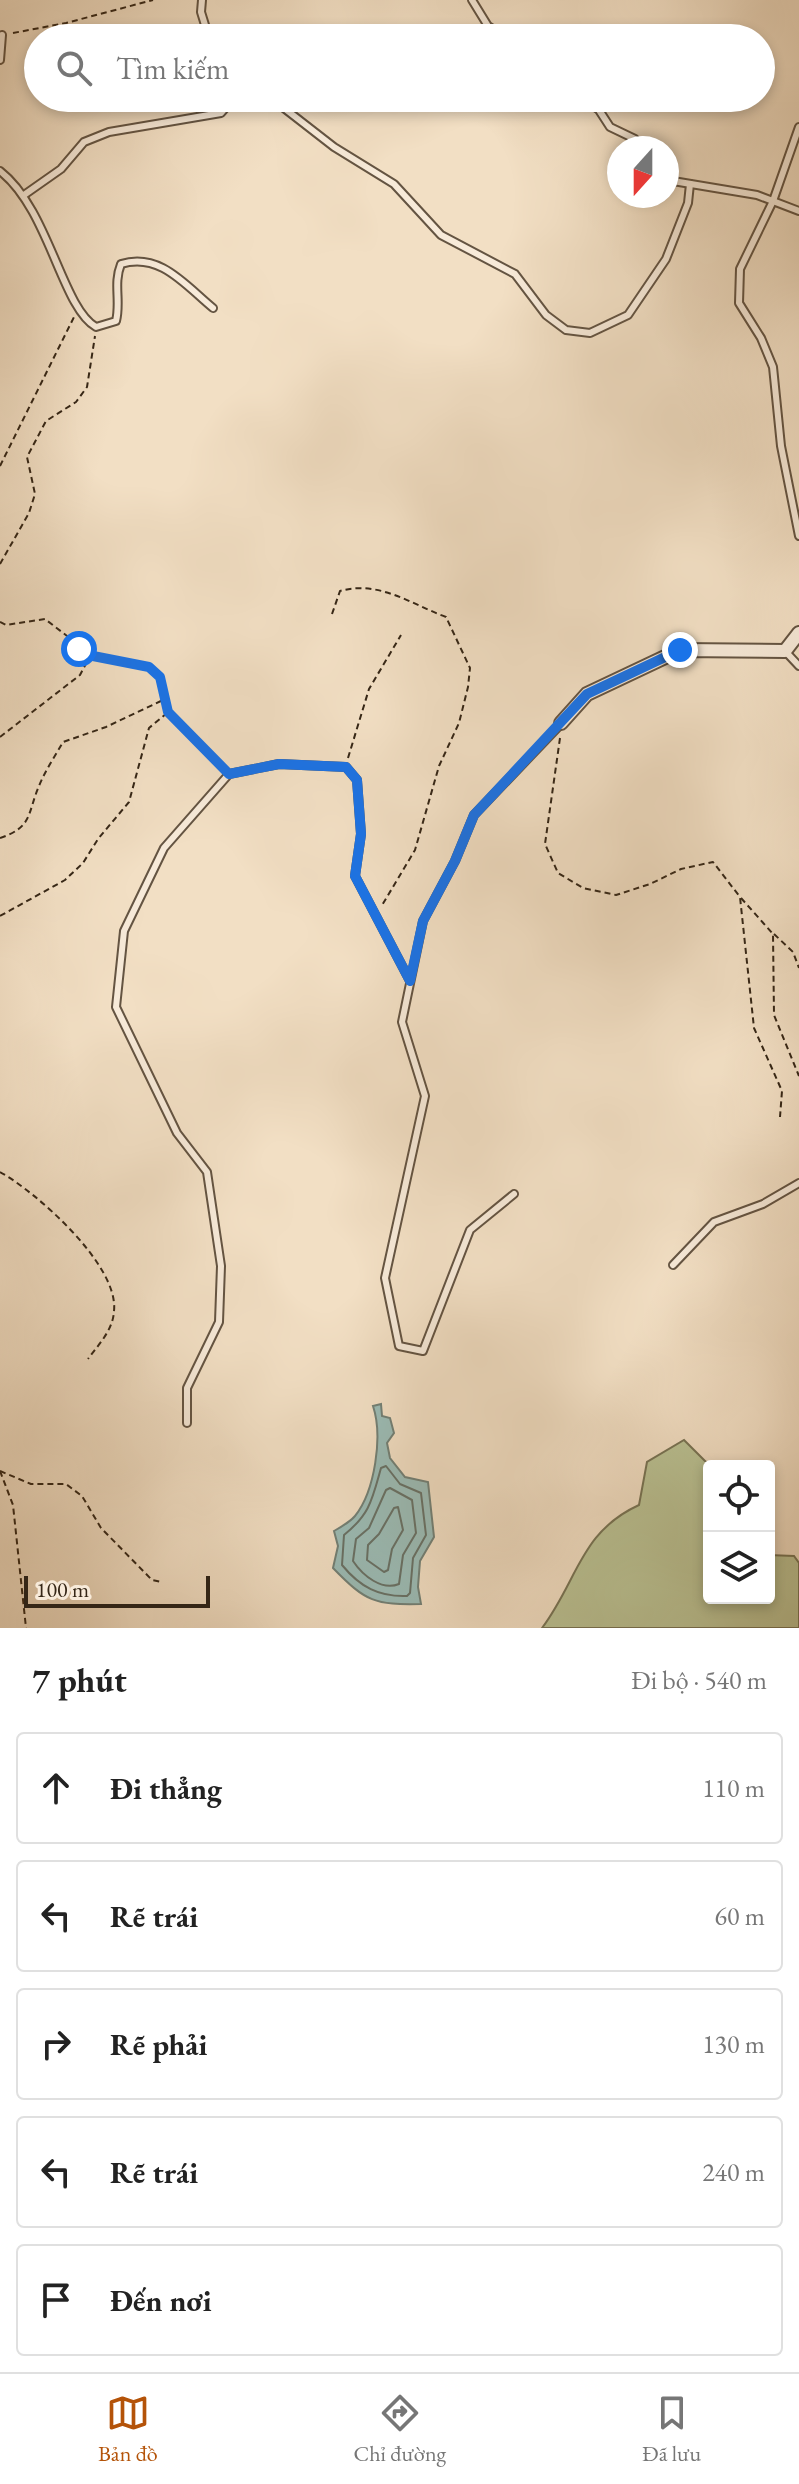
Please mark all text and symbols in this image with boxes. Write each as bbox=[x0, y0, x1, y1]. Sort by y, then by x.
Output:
search box bbox=[24, 24, 775, 112]
icon: search bbox=[52, 46, 96, 90]
text: Tìm kiếm bbox=[116, 49, 229, 88]
north arrow bbox=[607, 136, 679, 208]
route start bbox=[61, 631, 97, 667]
route end bbox=[662, 632, 698, 668]
map controls bbox=[703, 1460, 775, 1604]
button: locate bbox=[703, 1460, 775, 1532]
button: layers bbox=[703, 1532, 775, 1604]
scale bar bbox=[24, 1572, 210, 1608]
text: 100 m bbox=[36, 1575, 89, 1604]
text: 7 phút bbox=[32, 1658, 127, 1702]
text: Đi bộ · 540 m bbox=[631, 1663, 767, 1697]
icon: ahead bbox=[34, 1766, 78, 1810]
text: Đi thẳng bbox=[110, 1769, 222, 1808]
text: 110 m bbox=[702, 1771, 765, 1805]
icon: left bbox=[34, 1894, 78, 1938]
text: Rẽ trái bbox=[110, 1897, 198, 1936]
text: 60 m bbox=[715, 1899, 765, 1933]
icon: right bbox=[34, 2022, 78, 2066]
text: Rẽ phải bbox=[110, 2025, 207, 2064]
text: 130 m bbox=[702, 2027, 765, 2061]
icon: left bbox=[34, 2150, 78, 2194]
text: Rẽ trái bbox=[110, 2153, 198, 2192]
text: 240 m bbox=[702, 2155, 765, 2189]
icon: arrive bbox=[34, 2278, 78, 2322]
text: Đến nơi bbox=[110, 2281, 212, 2320]
tab: Bản đồ bbox=[98, 2391, 158, 2468]
tab: Chỉ đường bbox=[354, 2391, 446, 2468]
tab: Đã lưu bbox=[642, 2391, 701, 2468]

